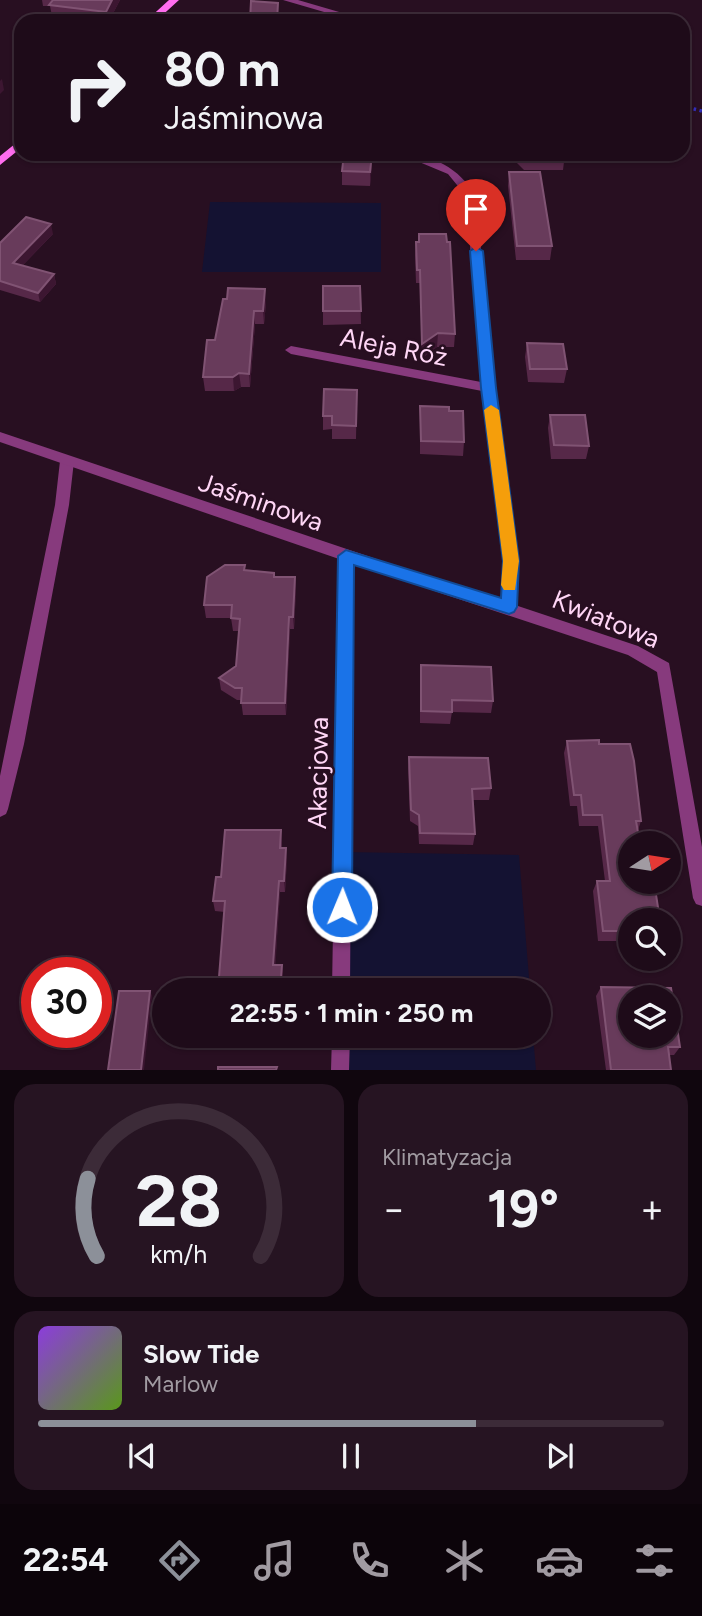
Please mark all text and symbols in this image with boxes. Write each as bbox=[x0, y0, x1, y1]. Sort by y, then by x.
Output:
text: 80 m bbox=[164, 39, 280, 98]
icon: right bbox=[49, 42, 140, 133]
text: Jaśminowa bbox=[164, 99, 324, 137]
pin bbox=[446, 179, 506, 251]
icon: arrive bbox=[457, 190, 495, 228]
street label: Aleja Róż bbox=[338, 321, 450, 373]
street label: Jaśminowa bbox=[195, 466, 327, 538]
street label: Kwiatowa bbox=[548, 583, 664, 655]
street label: Akacjowa bbox=[301, 717, 335, 829]
north arrow bbox=[618, 831, 681, 894]
map controls bbox=[618, 831, 681, 1048]
position arrow bbox=[305, 870, 379, 944]
button: search bbox=[618, 908, 681, 971]
speed limit sign: 30 bbox=[21, 957, 112, 1048]
button: layers bbox=[618, 985, 681, 1048]
text: 22:55 · 1 min · 250 m bbox=[230, 997, 473, 1029]
text: Klimatyzacja bbox=[382, 1143, 512, 1171]
text: 28 bbox=[136, 1158, 222, 1245]
text: 19° bbox=[487, 1178, 559, 1240]
text: − bbox=[382, 1186, 406, 1232]
text: + bbox=[640, 1186, 664, 1232]
text: km/h bbox=[150, 1239, 208, 1269]
text: Slow Tide bbox=[143, 1338, 259, 1370]
text: Marlow bbox=[143, 1370, 218, 1398]
icon: previous bbox=[123, 1437, 161, 1475]
icon: pause bbox=[332, 1437, 370, 1475]
icon: next bbox=[541, 1437, 579, 1475]
icon: directions bbox=[155, 1536, 204, 1585]
icon: music bbox=[250, 1536, 299, 1585]
icon: phone bbox=[345, 1536, 394, 1585]
icon: climate bbox=[440, 1536, 489, 1585]
icon: car bbox=[535, 1536, 584, 1585]
icon: filters bbox=[630, 1536, 679, 1585]
text: 22:54 bbox=[23, 1541, 109, 1579]

